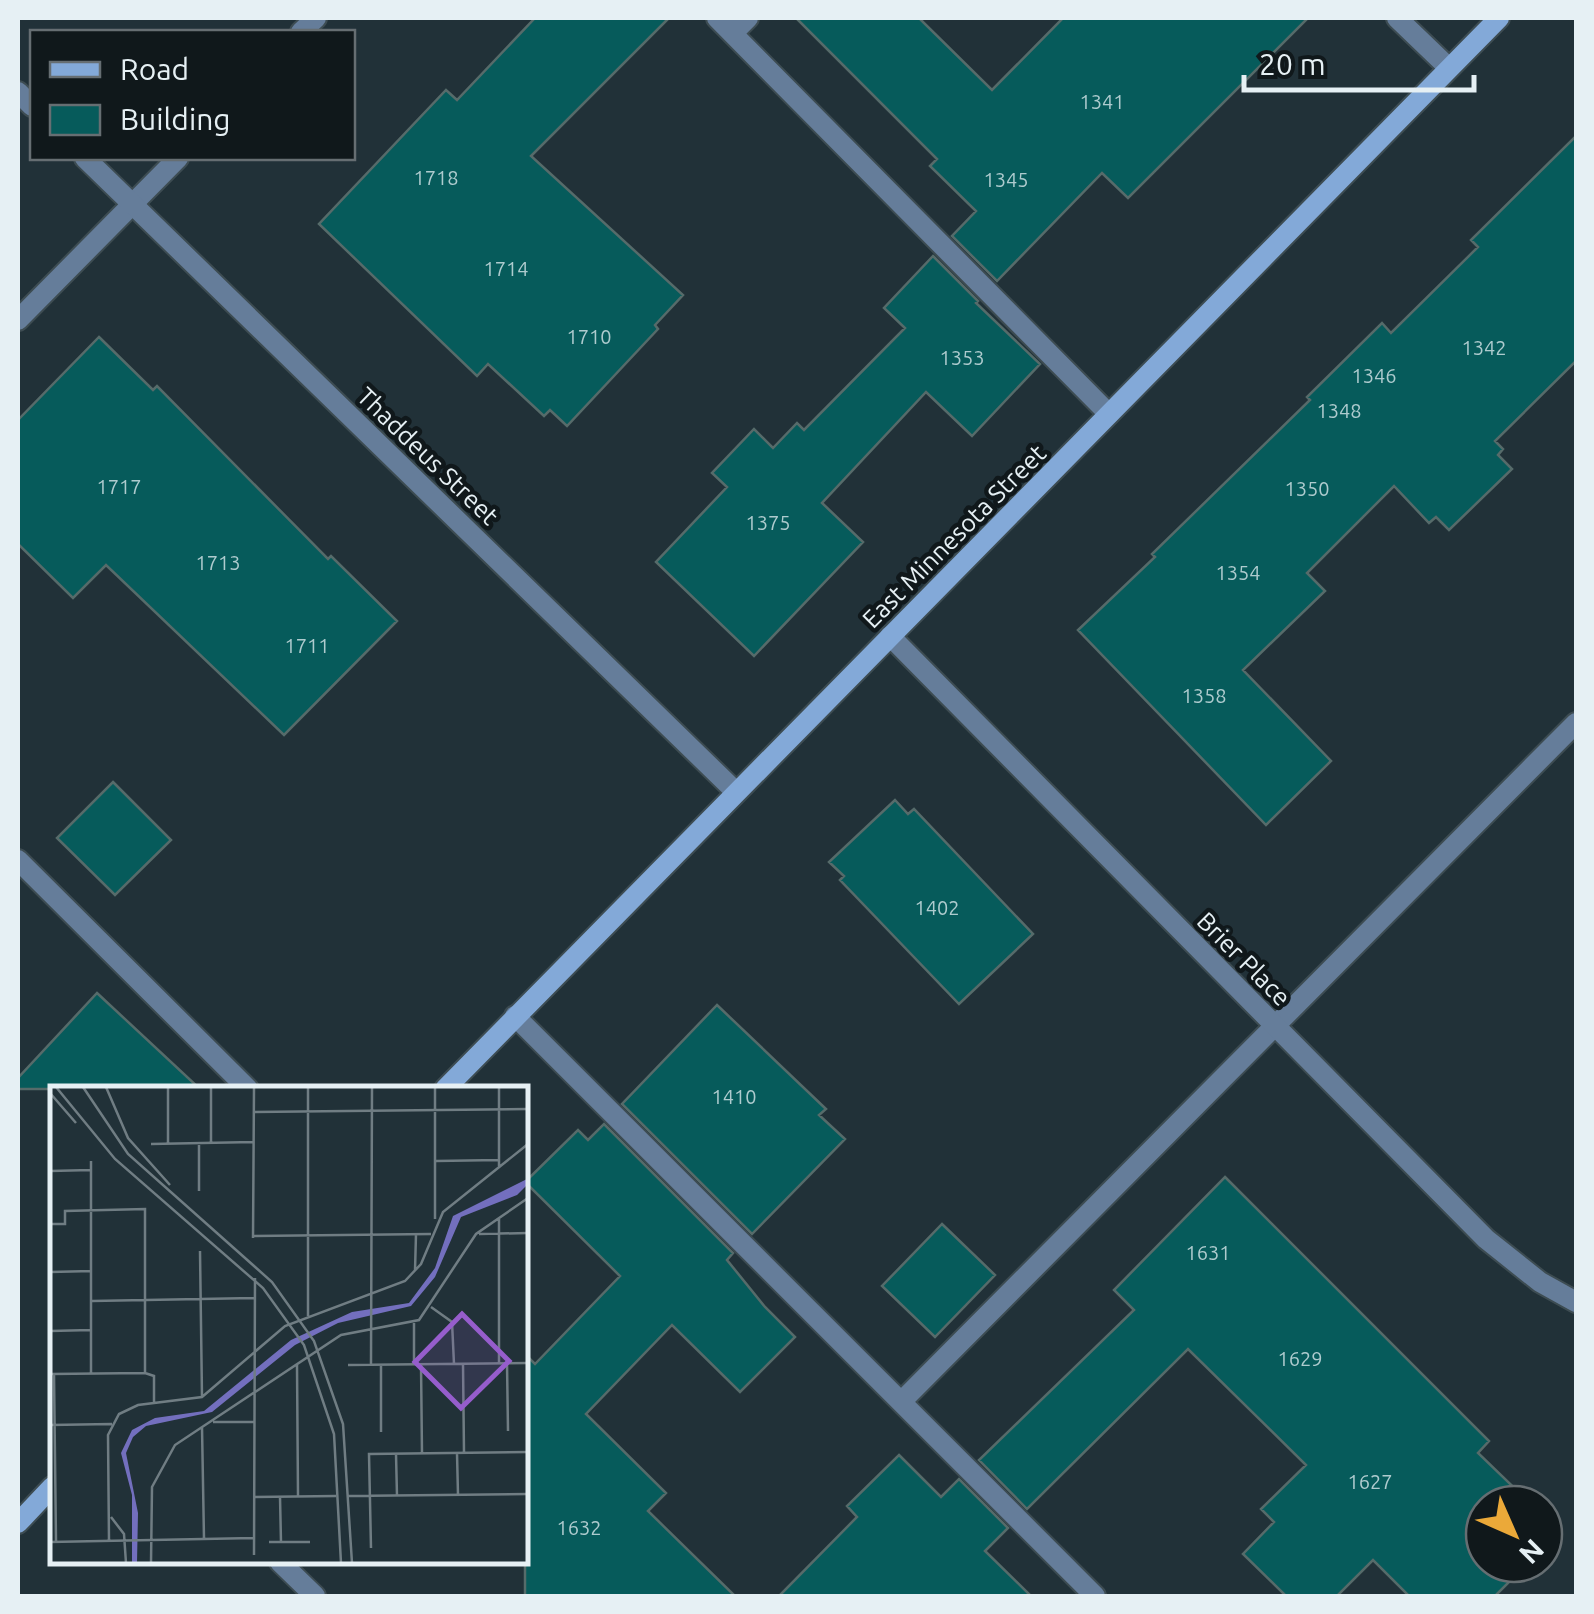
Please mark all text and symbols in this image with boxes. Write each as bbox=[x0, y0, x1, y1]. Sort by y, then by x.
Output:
legend bbox=[30, 30, 355, 160]
scale bar bbox=[1244, 30, 1474, 92]
text: 20 m bbox=[1259, 47, 1326, 81]
text: Road bbox=[120, 52, 189, 86]
house number: 1341 bbox=[1079, 90, 1125, 113]
text: Building bbox=[120, 102, 231, 136]
house number: 1718 bbox=[413, 166, 459, 189]
house number: 1345 bbox=[983, 168, 1029, 191]
house number: 1714 bbox=[483, 257, 529, 280]
house number: 1710 bbox=[566, 325, 612, 348]
house number: 1342 bbox=[1461, 336, 1507, 359]
house number: 1353 bbox=[939, 346, 985, 369]
house number: 1346 bbox=[1351, 364, 1397, 387]
street label: Thaddeus Street bbox=[352, 382, 504, 530]
house number: 1348 bbox=[1316, 399, 1362, 422]
street label: East Minnesota Street bbox=[857, 439, 1051, 633]
house number: 1717 bbox=[96, 475, 142, 498]
house number: 1350 bbox=[1284, 477, 1330, 500]
house number: 1375 bbox=[745, 511, 791, 534]
house number: 1713 bbox=[195, 551, 241, 574]
house number: 1354 bbox=[1215, 561, 1261, 584]
house number: 1711 bbox=[284, 634, 330, 657]
house number: 1358 bbox=[1181, 684, 1227, 707]
house number: 1402 bbox=[914, 896, 960, 919]
street label: Brier Place bbox=[1192, 907, 1296, 1011]
house number: 1410 bbox=[711, 1085, 757, 1108]
inset map bbox=[50, 1086, 528, 1564]
house number: 1631 bbox=[1185, 1241, 1231, 1264]
house number: 1629 bbox=[1277, 1347, 1323, 1370]
house number: 1627 bbox=[1347, 1470, 1393, 1493]
north arrow bbox=[1464, 1484, 1564, 1584]
house number: 1632 bbox=[556, 1516, 602, 1539]
text: N bbox=[1514, 1534, 1550, 1570]

